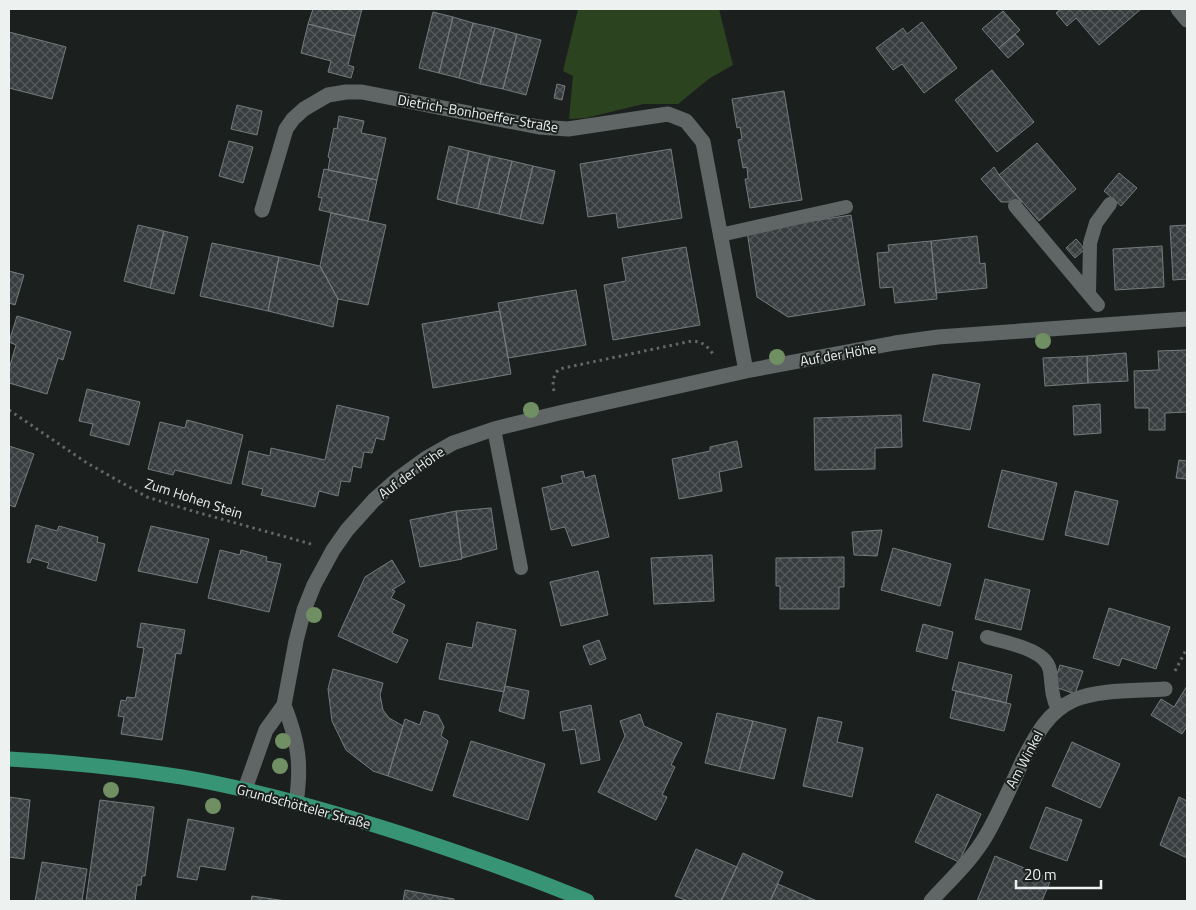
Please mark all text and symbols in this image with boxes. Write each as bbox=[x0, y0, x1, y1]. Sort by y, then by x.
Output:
street label: Dietrich-Bonhoeffer-Straße bbox=[396, 89, 560, 137]
street label: Auf der Höhe bbox=[798, 337, 878, 371]
street label: Auf der Höhe bbox=[374, 441, 448, 503]
street label: Zum Hohen Stein bbox=[142, 472, 246, 524]
street label: Am Winkel bbox=[1000, 726, 1048, 792]
street label: Grundschötteler Straße bbox=[235, 778, 373, 834]
scale bar bbox=[1016, 858, 1101, 890]
text: 20 m bbox=[1024, 863, 1057, 886]

